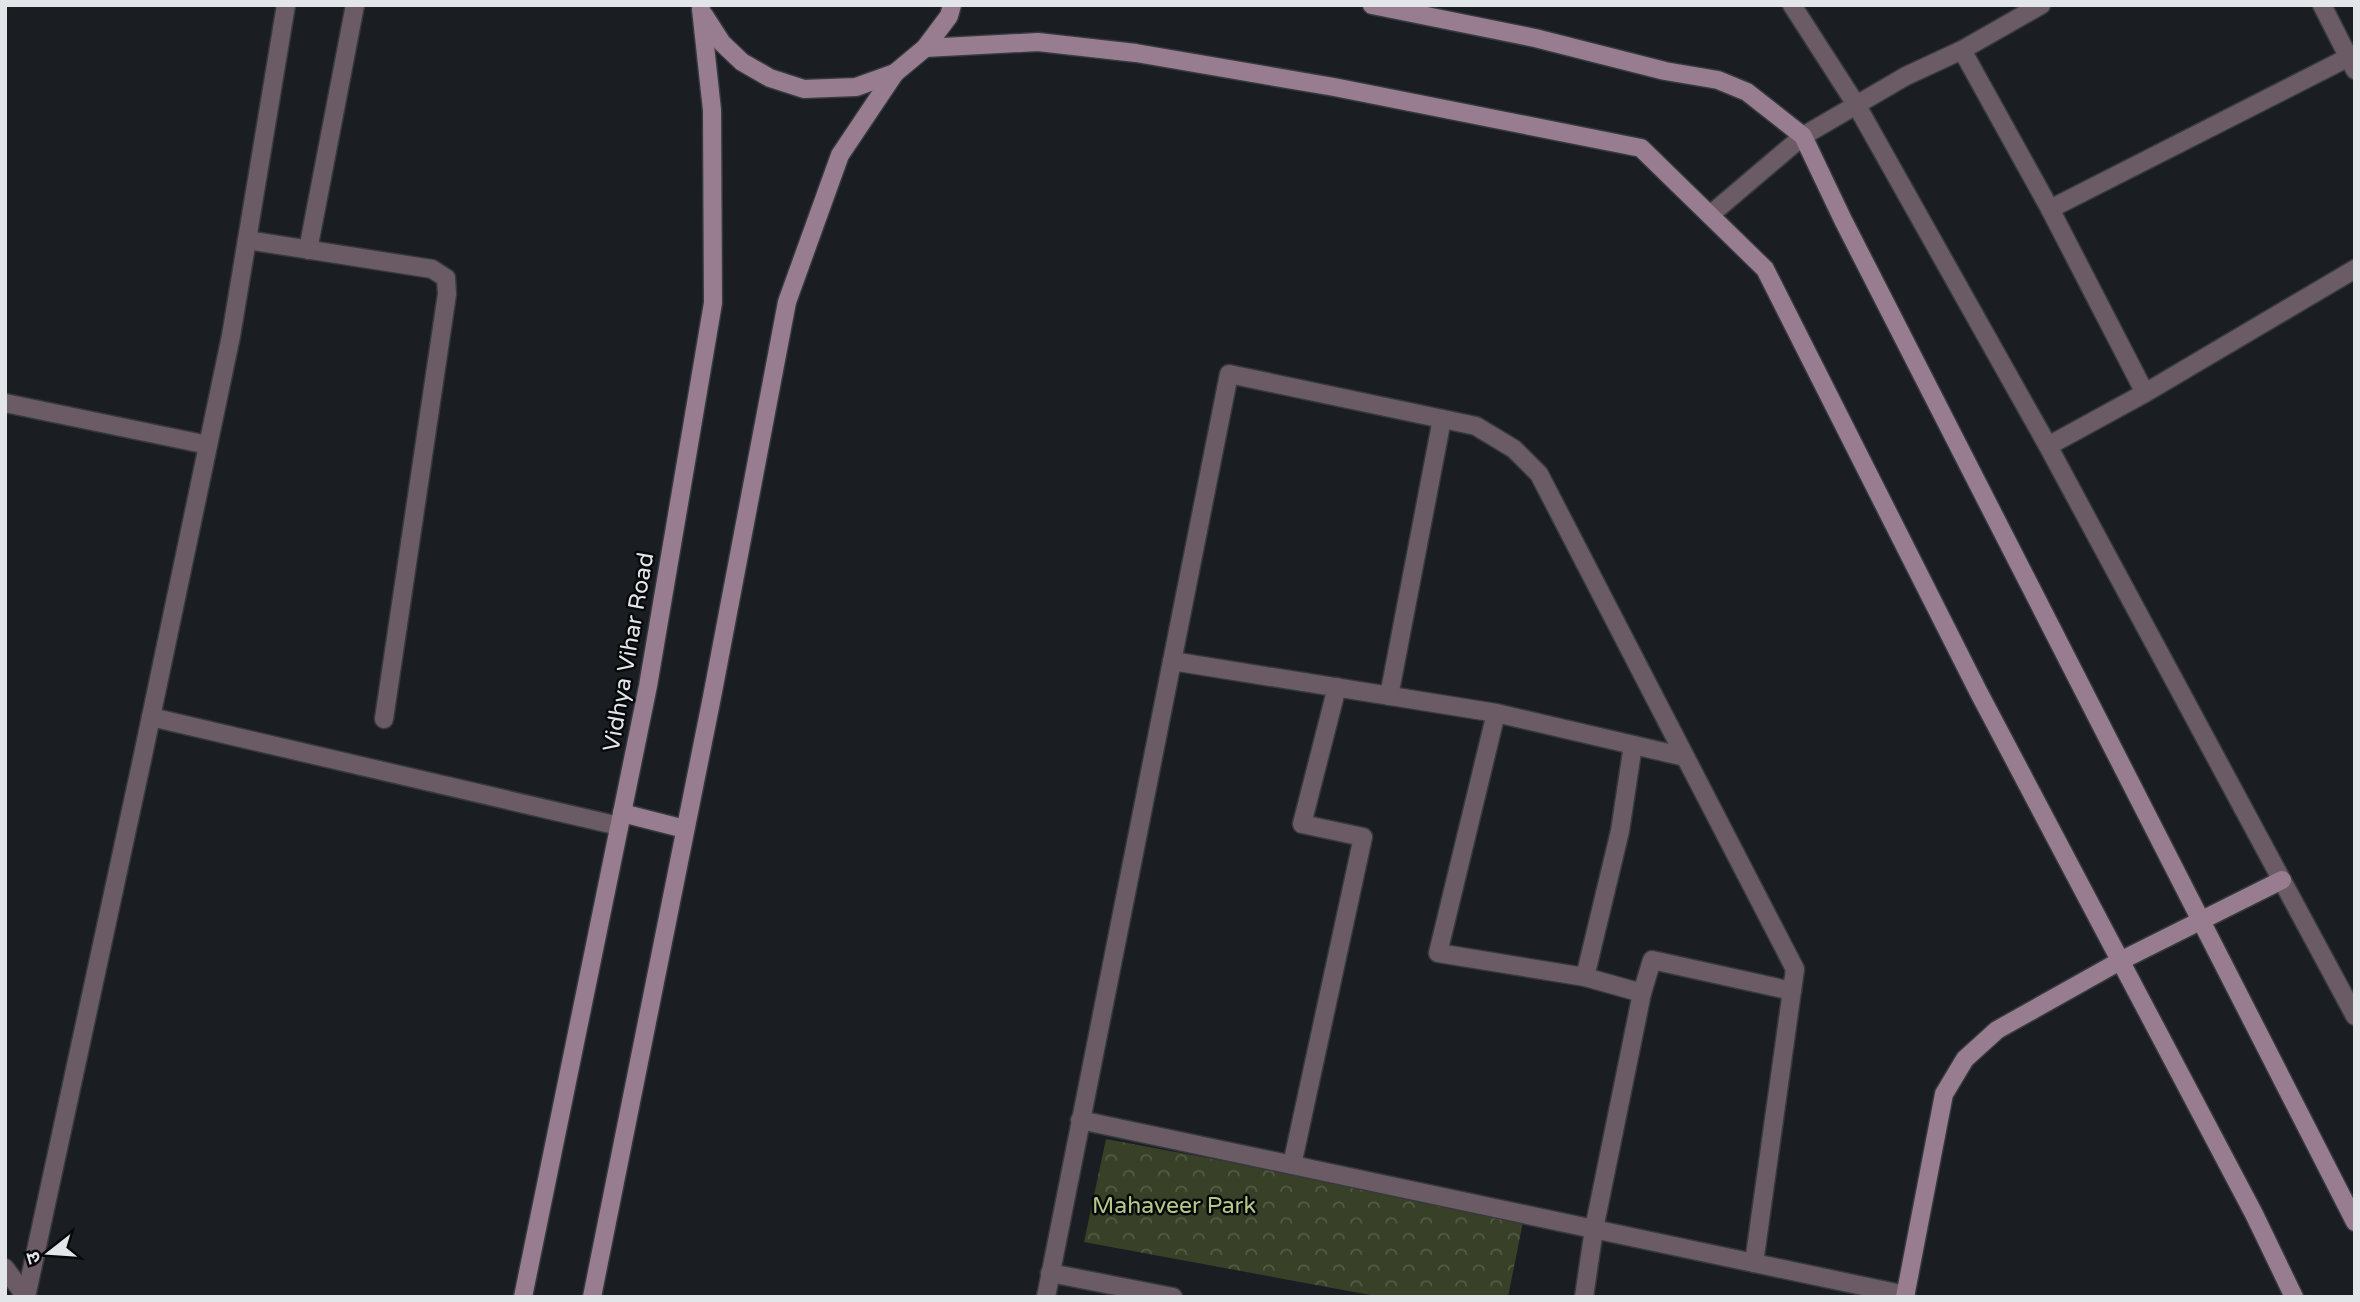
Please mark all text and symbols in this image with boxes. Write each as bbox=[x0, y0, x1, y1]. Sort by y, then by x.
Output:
street label: Vidhya Vihar Road bbox=[598, 550, 660, 754]
park label: Mahaveer Park bbox=[1092, 1192, 1256, 1220]
north arrow bbox=[14, 1218, 84, 1288]
text: उ bbox=[21, 1248, 46, 1266]

